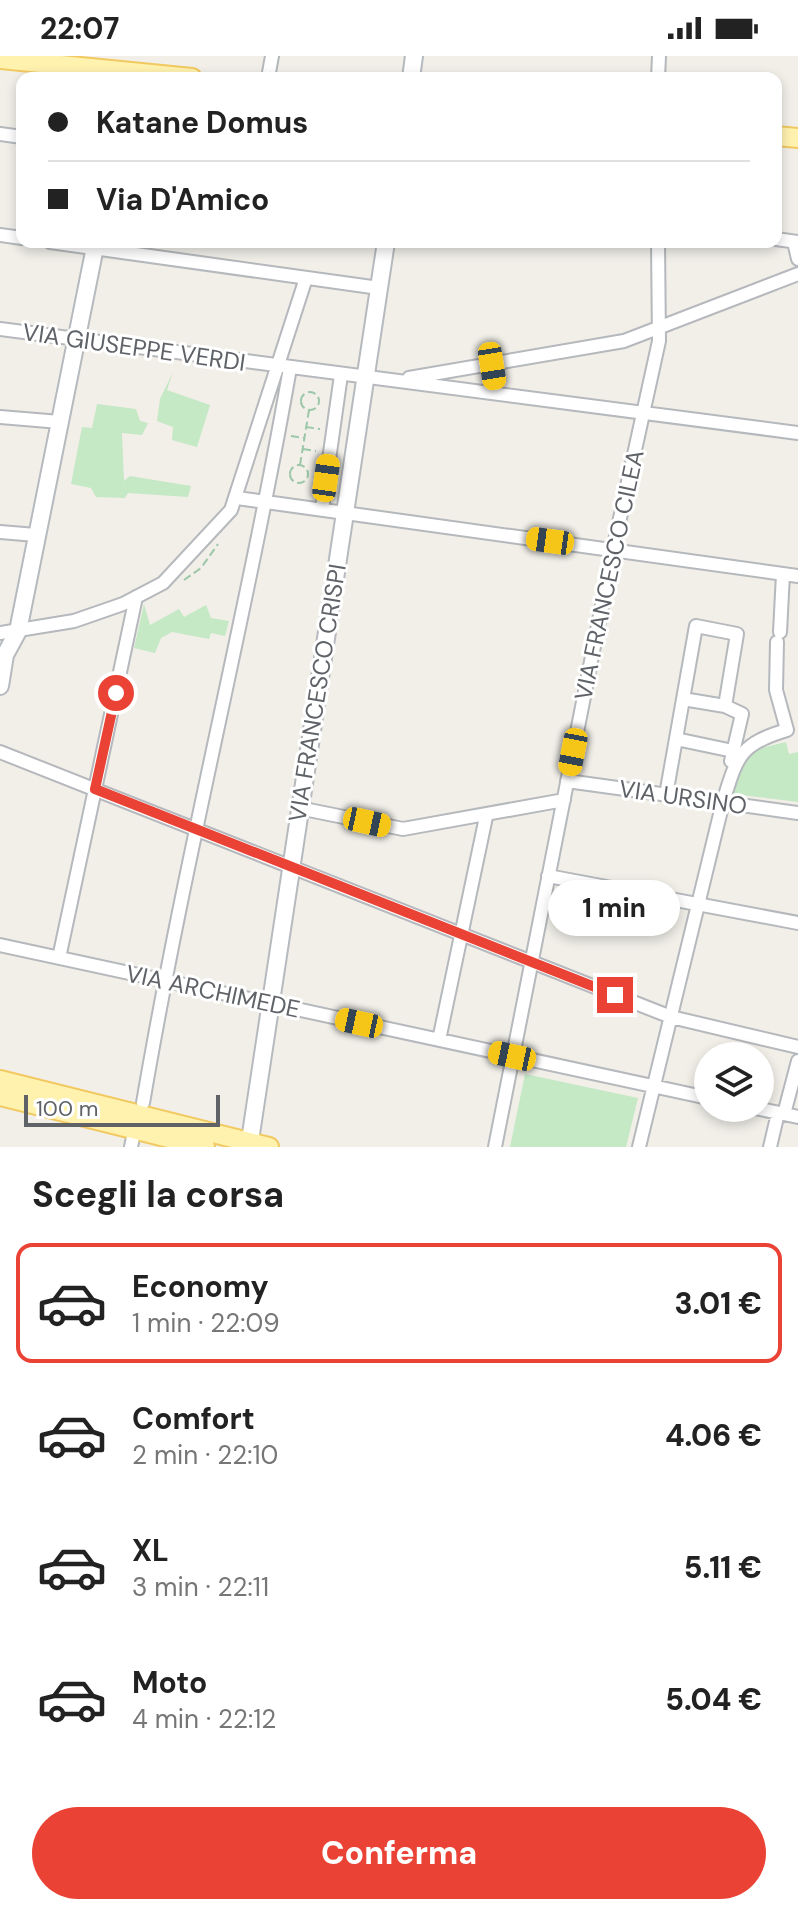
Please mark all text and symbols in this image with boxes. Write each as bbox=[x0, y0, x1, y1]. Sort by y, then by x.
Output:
text: 22:07 bbox=[40, 9, 119, 48]
text: Katane Domus bbox=[96, 103, 308, 142]
text: Via D'Amico bbox=[96, 180, 269, 219]
street label: VIA GIUSEPPE VERDI bbox=[21, 316, 247, 378]
car bbox=[476, 340, 508, 392]
street label: VIA FRANCESCO CILEA bbox=[567, 447, 651, 703]
car bbox=[311, 453, 341, 503]
car bbox=[525, 526, 575, 556]
street label: VIA FRANCESCO CRISPI bbox=[281, 562, 353, 824]
route start bbox=[98, 675, 134, 711]
car bbox=[557, 726, 589, 778]
street label: VIA URSINO bbox=[617, 773, 749, 821]
car bbox=[341, 805, 393, 839]
callout: 1 min bbox=[549, 879, 681, 935]
text: 1 min bbox=[582, 891, 646, 925]
street label: VIA ARCHIMEDE bbox=[123, 957, 303, 1025]
route end bbox=[597, 977, 633, 1013]
car bbox=[333, 1006, 385, 1040]
car bbox=[486, 1039, 538, 1073]
map controls bbox=[694, 1042, 774, 1122]
button: layers bbox=[694, 1042, 774, 1122]
scale bar bbox=[24, 1091, 220, 1127]
text: 100 m bbox=[36, 1094, 98, 1123]
text: Scegli la corsa bbox=[32, 1171, 284, 1218]
icon: car bbox=[36, 1267, 108, 1339]
text: Economy bbox=[132, 1267, 269, 1306]
text: 3.01 € bbox=[674, 1284, 762, 1323]
text: 1 min · 22:09 bbox=[132, 1306, 280, 1340]
icon: car bbox=[36, 1399, 108, 1471]
text: Comfort bbox=[132, 1399, 255, 1438]
text: 4.06 € bbox=[665, 1416, 762, 1455]
text: 2 min · 22:10 bbox=[132, 1438, 278, 1472]
icon: car bbox=[36, 1531, 108, 1603]
text: XL bbox=[132, 1531, 169, 1570]
text: 5.11 € bbox=[684, 1548, 762, 1587]
text: 3 min · 22:11 bbox=[132, 1570, 269, 1604]
icon: car bbox=[36, 1663, 108, 1735]
text: Moto bbox=[132, 1663, 207, 1702]
text: 5.04 € bbox=[665, 1680, 762, 1719]
text: 4 min · 22:12 bbox=[132, 1702, 276, 1736]
button: Conferma bbox=[32, 1807, 766, 1899]

